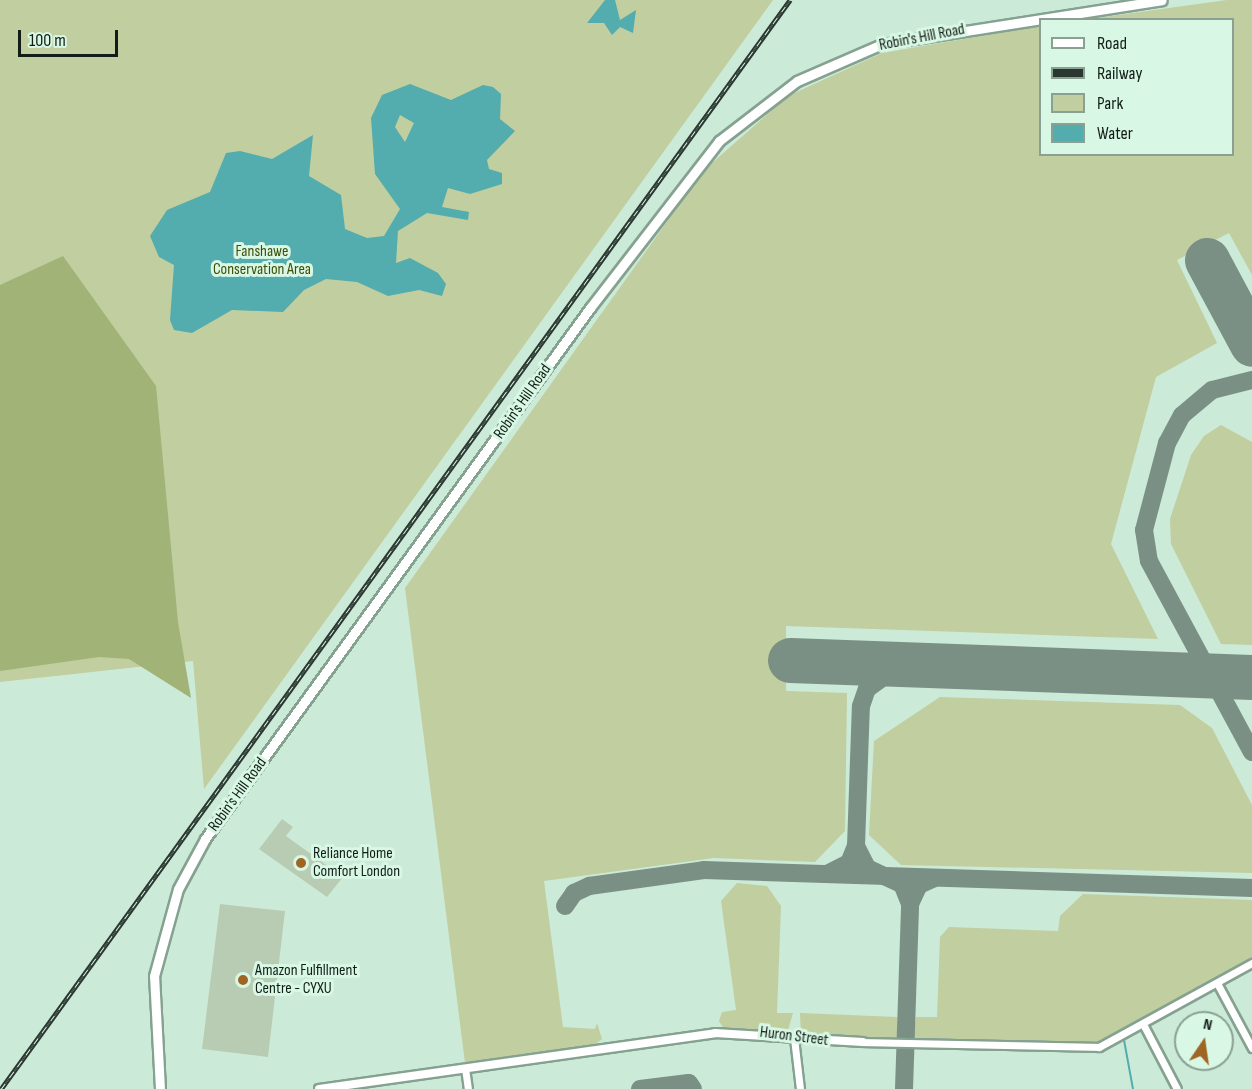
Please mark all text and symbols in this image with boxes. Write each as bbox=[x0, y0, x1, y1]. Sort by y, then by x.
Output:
scale bar bbox=[21, 18, 122, 56]
legend bbox=[1039, 18, 1234, 156]
street label: Robin's Hill Road bbox=[878, 20, 966, 56]
text: 100 m bbox=[29, 30, 66, 51]
text: Road bbox=[1097, 33, 1127, 54]
text: Railway bbox=[1097, 63, 1142, 84]
text: Park bbox=[1097, 93, 1123, 114]
text: Water bbox=[1097, 123, 1133, 144]
park label: Fanshawe Conservation Area bbox=[213, 242, 311, 280]
street label: Robin's Hill Road bbox=[490, 361, 556, 443]
street label: Robin's Hill Road bbox=[205, 754, 271, 836]
place label: Reliance Home Comfort London bbox=[313, 844, 400, 882]
marker: Reliance Home Comfort London bbox=[294, 856, 308, 870]
place label: Amazon Fulfillment Centre - CYXU bbox=[255, 961, 357, 999]
marker: Amazon Fulfillment Centre - CYXU bbox=[236, 973, 250, 987]
north arrow bbox=[1174, 1011, 1234, 1071]
text: N bbox=[1201, 1015, 1214, 1035]
street label: Huron Street bbox=[759, 1023, 829, 1051]

